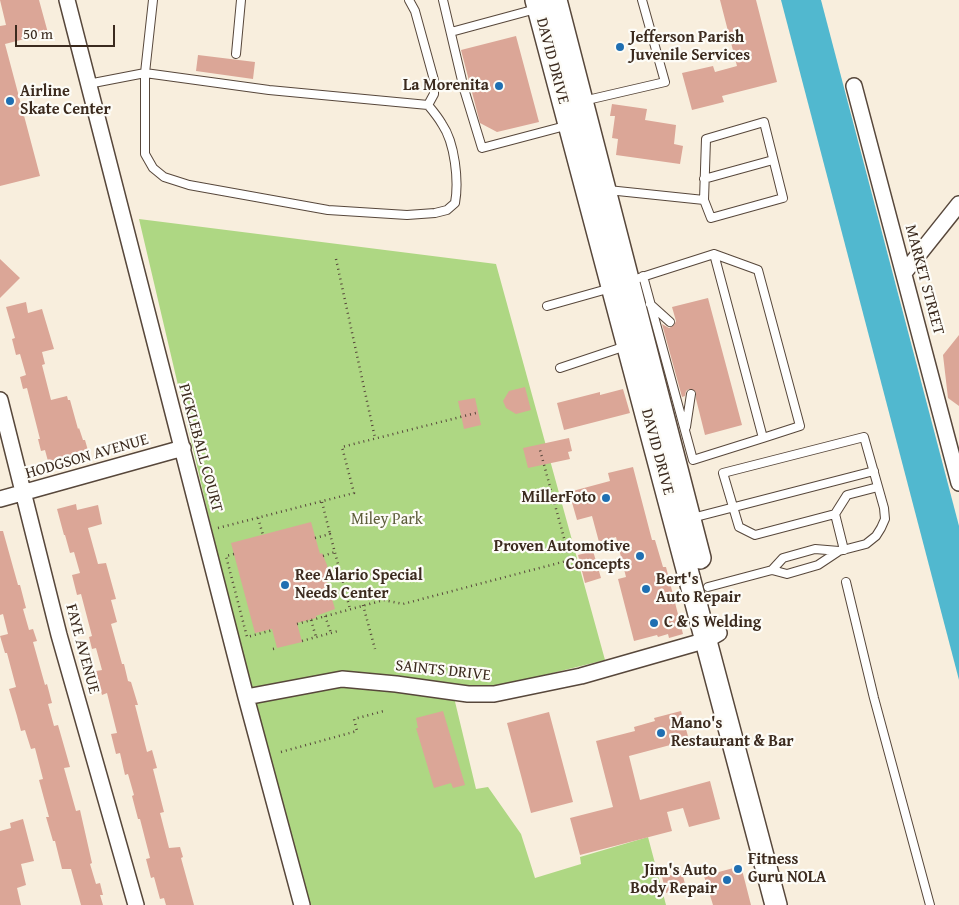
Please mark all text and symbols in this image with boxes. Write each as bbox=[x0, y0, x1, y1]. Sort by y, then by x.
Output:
scale bar bbox=[18, 15, 118, 47]
street label: DAVID DRIVE bbox=[531, 16, 573, 106]
text: 50 m bbox=[23, 23, 53, 44]
place label: Jefferson Parish Juvenile Services bbox=[630, 28, 750, 66]
marker: Jefferson Parish Juvenile Services bbox=[614, 41, 626, 53]
place label: La Morenita bbox=[403, 76, 489, 96]
marker: La Morenita bbox=[493, 80, 505, 92]
place label: Airline Skate Center bbox=[20, 82, 111, 120]
marker: Airline Skate Center bbox=[4, 95, 16, 107]
street label: MARKET STREET bbox=[900, 223, 948, 337]
street label: PICKLEBALL COURT bbox=[174, 382, 226, 514]
street label: DAVID DRIVE bbox=[636, 407, 678, 497]
street label: HODGSON AVENUE bbox=[23, 430, 151, 484]
place label: MillerFoto bbox=[521, 488, 596, 508]
marker: MillerFoto bbox=[600, 492, 612, 504]
park label: Miley Park bbox=[351, 510, 423, 530]
place label: Proven Automotive Concepts bbox=[494, 537, 630, 575]
marker: Proven Automotive Concepts bbox=[634, 550, 646, 562]
place label: Ree Alario Special Needs Center bbox=[295, 566, 423, 604]
place label: Bert's Auto Repair bbox=[656, 570, 741, 608]
marker: Ree Alario Special Needs Center bbox=[279, 579, 291, 591]
marker: Bert's Auto Repair bbox=[640, 583, 652, 595]
street label: FAYE AVENUE bbox=[61, 602, 103, 696]
place label: C & S Welding bbox=[664, 613, 761, 633]
marker: C & S Welding bbox=[648, 617, 660, 629]
street label: SAINTS DRIVE bbox=[394, 656, 492, 686]
place label: Mano's Restaurant & Bar bbox=[671, 714, 794, 752]
marker: Mano's Restaurant & Bar bbox=[655, 727, 667, 739]
place label: Fitness Guru NOLA bbox=[748, 850, 826, 888]
place label: Jim's Auto Body Repair bbox=[630, 861, 717, 899]
marker: Fitness Guru NOLA bbox=[732, 863, 744, 875]
marker: Jim's Auto Body Repair bbox=[721, 874, 733, 886]

